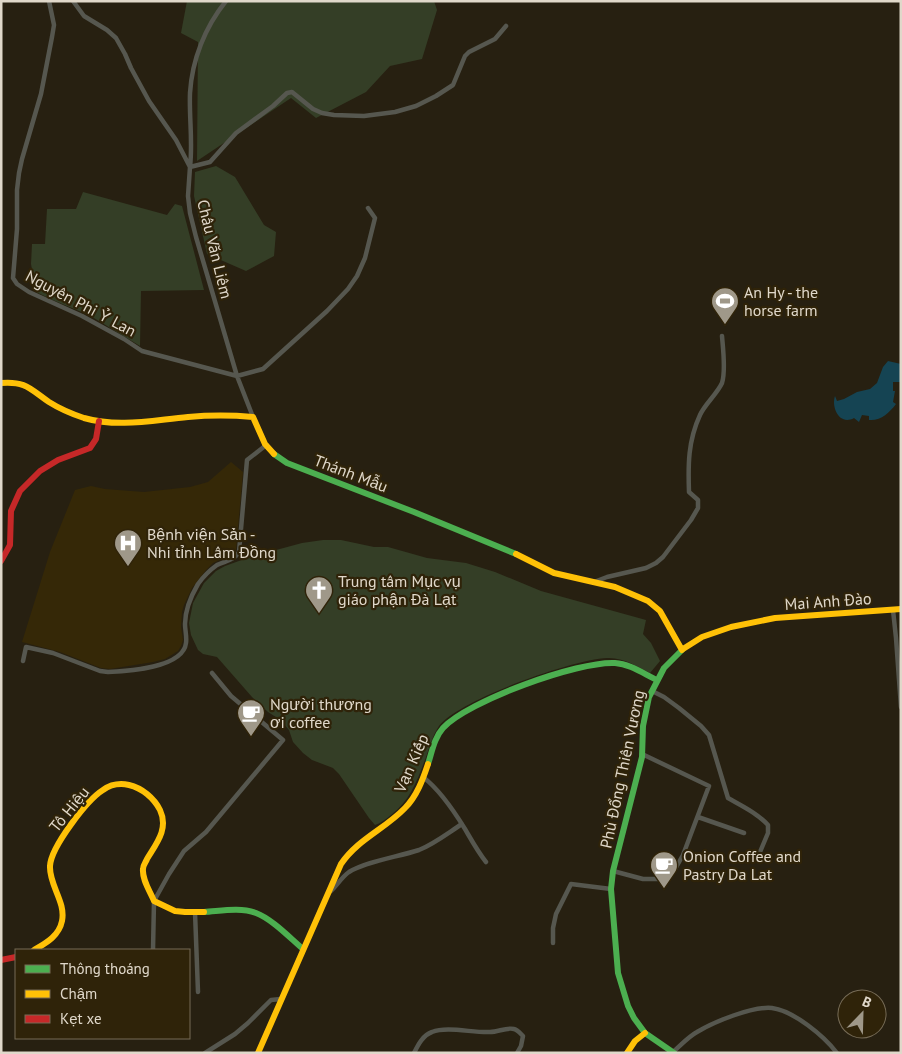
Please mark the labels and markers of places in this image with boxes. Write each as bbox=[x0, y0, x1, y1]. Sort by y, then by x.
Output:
place label: An Hy - the horse farm bbox=[744, 282, 818, 320]
sports icon: An Hy - the horse farm bbox=[710, 286, 740, 325]
place label: Bệnh viện Sản - Nhi tỉnh Lâm Đồng bbox=[147, 524, 276, 562]
hospital icon: Bệnh viện Sản - Nhi tỉnh Lâm Đồng bbox=[113, 528, 143, 567]
place label: Trung tâm Mục vụ giáo phận Đà Lạt bbox=[338, 571, 461, 609]
church icon: Trung tâm Mục vụ giáo phận Đà Lạt bbox=[304, 575, 334, 614]
place label: Người thương ơi coffee bbox=[270, 694, 372, 732]
cafe icon: Người thương ơi coffee bbox=[236, 698, 266, 737]
place label: Onion Coffee and Pastry Da Lat bbox=[683, 846, 801, 884]
cafe icon: Onion Coffee and Pastry Da Lat bbox=[649, 850, 679, 889]

